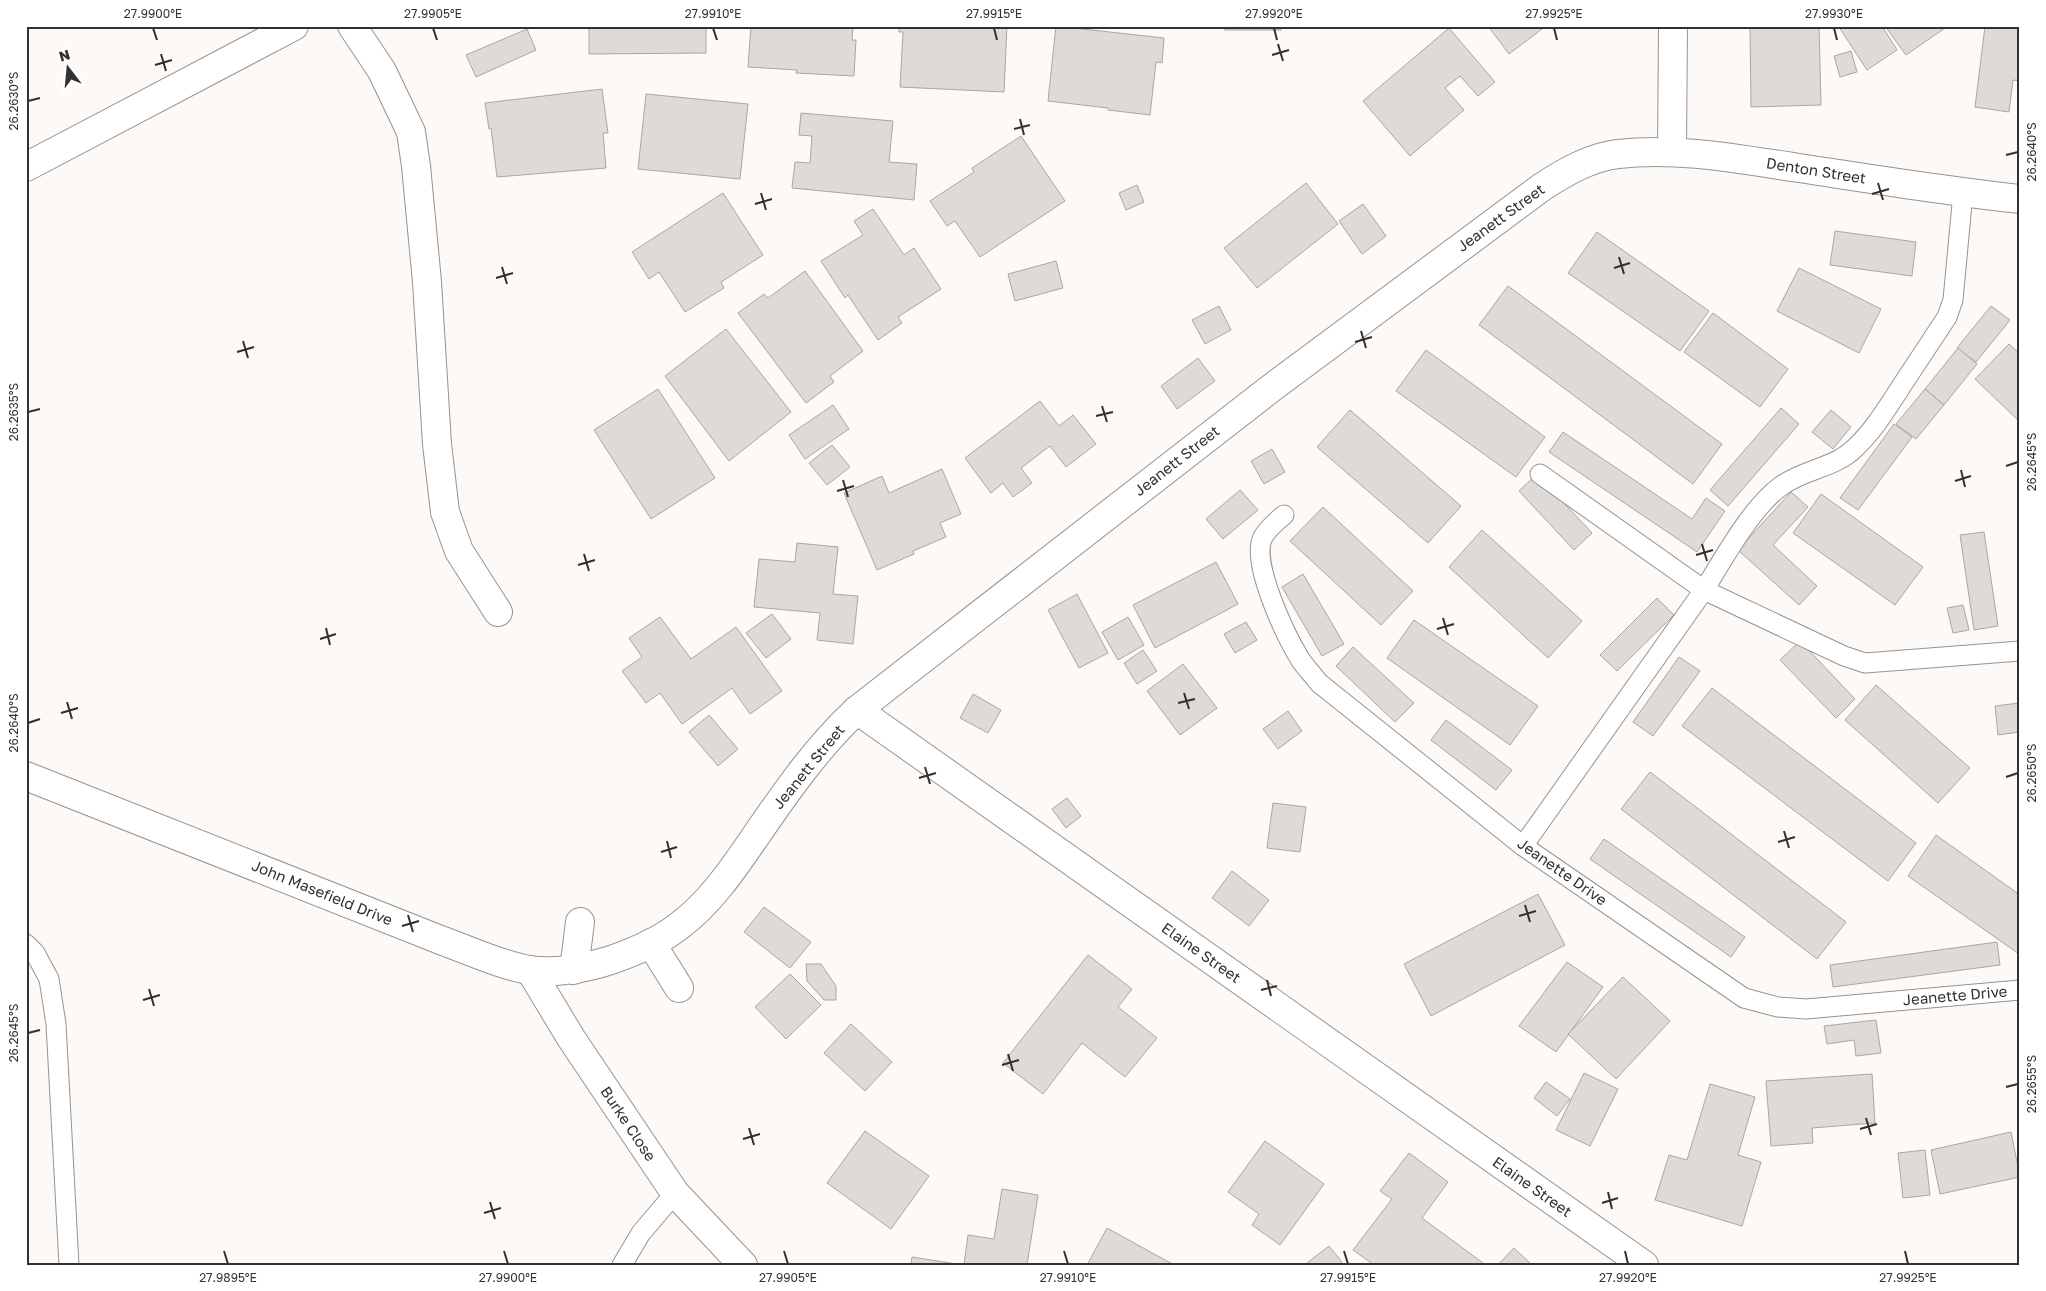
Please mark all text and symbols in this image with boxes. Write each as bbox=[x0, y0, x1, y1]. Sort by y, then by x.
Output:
text: 27.9900°E bbox=[124, 6, 182, 21]
text: 27.9905°E bbox=[404, 6, 462, 21]
text: 27.9910°E bbox=[685, 6, 741, 21]
text: 27.9915°E bbox=[966, 6, 1022, 21]
text: 27.9920°E bbox=[1245, 6, 1303, 21]
text: 27.9925°E bbox=[1525, 6, 1583, 21]
text: 27.9930°E bbox=[1805, 6, 1863, 21]
north arrow bbox=[42, 42, 92, 92]
text: N bbox=[57, 45, 72, 65]
text: 26.2630°S bbox=[6, 71, 21, 130]
text: 26.2640°S bbox=[2024, 122, 2039, 182]
street label: Denton Street bbox=[1765, 153, 1867, 187]
street label: Jeanett Street bbox=[1453, 180, 1548, 255]
text: 26.2635°S bbox=[6, 382, 21, 441]
street label: Jeanett Street bbox=[1130, 421, 1223, 499]
text: 26.2645°S bbox=[2024, 432, 2039, 491]
text: 26.2640°S bbox=[6, 693, 21, 753]
street label: Jeanett Street bbox=[769, 721, 848, 812]
text: 26.2650°S bbox=[2024, 743, 2039, 802]
street label: Jeanette Drive bbox=[1514, 834, 1611, 909]
street label: John Masefield Drive bbox=[249, 856, 396, 929]
street label: Elaine Street bbox=[1159, 918, 1245, 986]
street label: Jeanette Drive bbox=[1902, 981, 2008, 1009]
text: 26.2645°S bbox=[6, 1003, 21, 1062]
text: 26.2655°S bbox=[2024, 1055, 2039, 1113]
street label: Burke Close bbox=[597, 1083, 661, 1164]
street label: Elaine Street bbox=[1490, 1152, 1576, 1220]
text: 27.9895°E bbox=[199, 1270, 257, 1285]
text: 27.9900°E bbox=[479, 1270, 537, 1285]
text: 27.9905°E bbox=[759, 1270, 817, 1285]
text: 27.9910°E bbox=[1040, 1270, 1096, 1285]
text: 27.9915°E bbox=[1320, 1270, 1376, 1285]
text: 27.9920°E bbox=[1599, 1270, 1657, 1285]
text: 27.9925°E bbox=[1879, 1270, 1937, 1285]

